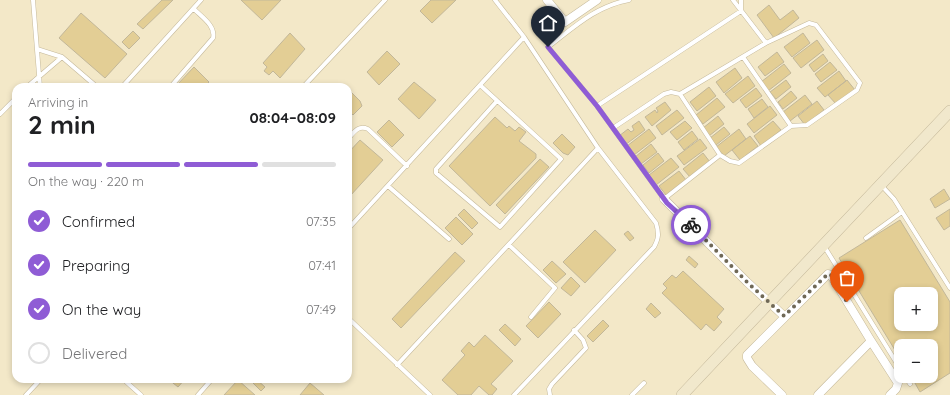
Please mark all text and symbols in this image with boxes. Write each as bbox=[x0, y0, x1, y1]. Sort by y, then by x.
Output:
pin bbox=[531, 6, 565, 47]
icon: home bbox=[537, 12, 559, 34]
text: Arriving in bbox=[28, 94, 88, 110]
text: 2 min bbox=[28, 108, 96, 141]
text: 08:04–08:09 bbox=[249, 108, 336, 127]
text: On the way · 220 m bbox=[28, 173, 144, 189]
courier bbox=[671, 205, 711, 245]
icon: check bbox=[28, 210, 50, 232]
text: Confirmed bbox=[62, 212, 135, 231]
text: 07:35 bbox=[306, 213, 336, 229]
icon: bike bbox=[680, 214, 702, 236]
icon: check bbox=[28, 254, 50, 276]
text: Preparing bbox=[62, 256, 130, 275]
text: 07:41 bbox=[308, 257, 336, 273]
pin bbox=[830, 261, 864, 302]
icon: bag bbox=[836, 267, 858, 289]
map controls bbox=[894, 287, 938, 383]
button: + bbox=[894, 287, 938, 331]
icon: check bbox=[28, 298, 50, 320]
text: On the way bbox=[62, 300, 141, 319]
text: 07:49 bbox=[306, 301, 336, 317]
button: − bbox=[894, 339, 938, 383]
text: Delivered bbox=[62, 344, 127, 363]

